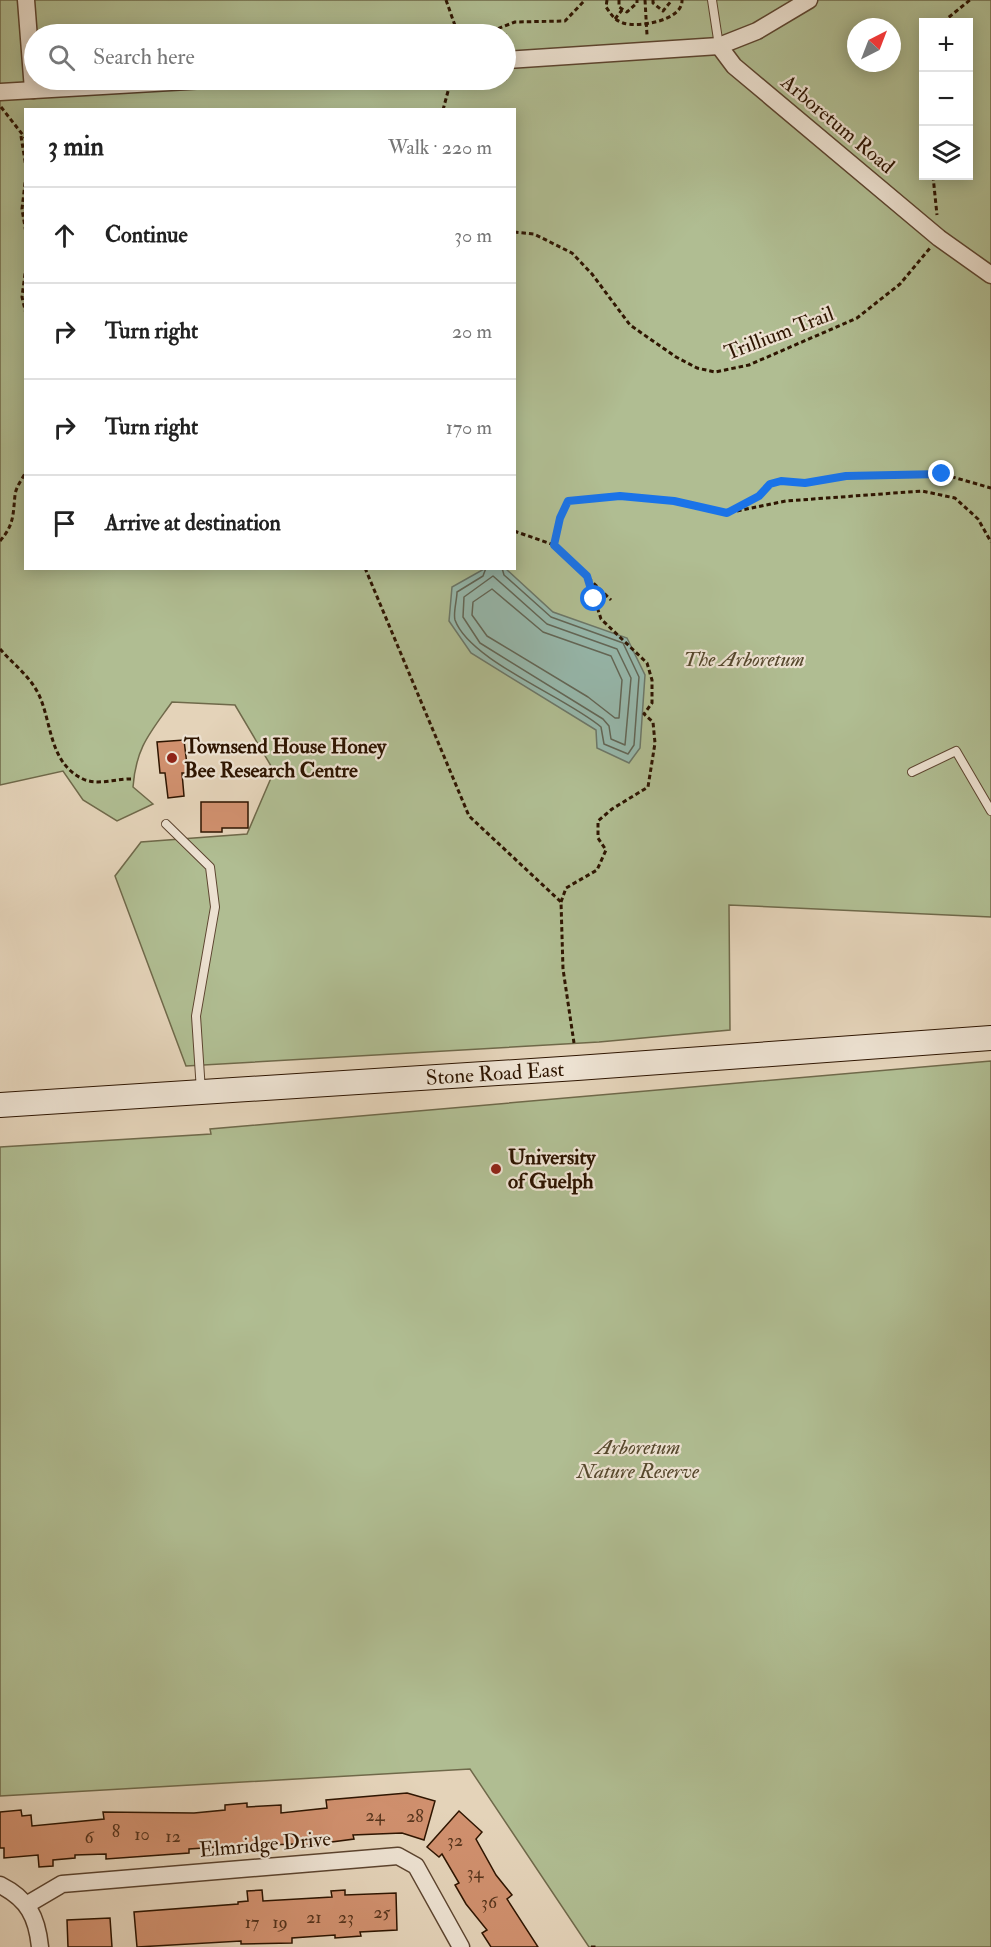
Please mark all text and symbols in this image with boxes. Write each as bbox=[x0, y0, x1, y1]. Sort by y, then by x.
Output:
north arrow bbox=[847, 18, 901, 72]
map controls bbox=[919, 18, 973, 180]
button: + bbox=[919, 18, 973, 72]
search box bbox=[24, 24, 516, 90]
icon: search bbox=[45, 41, 78, 74]
text: Search here bbox=[93, 43, 195, 71]
street label: Arboretum Road bbox=[774, 68, 901, 180]
button: − bbox=[919, 72, 973, 126]
button: layers bbox=[919, 126, 973, 180]
text: 3 min bbox=[48, 131, 104, 163]
text: Walk · 220 m bbox=[388, 135, 492, 160]
icon: ahead bbox=[48, 219, 81, 252]
text: Continue bbox=[105, 221, 188, 249]
text: 30 m bbox=[454, 223, 492, 248]
street label: Trillium Trail bbox=[721, 300, 838, 367]
icon: right bbox=[48, 315, 81, 348]
text: Turn right bbox=[105, 317, 198, 345]
text: 20 m bbox=[452, 319, 492, 344]
icon: right bbox=[48, 411, 81, 444]
text: Turn right bbox=[105, 413, 198, 441]
text: 170 m bbox=[446, 415, 492, 440]
route end bbox=[928, 460, 954, 486]
icon: arrive bbox=[48, 507, 81, 540]
text: Arrive at destination bbox=[105, 509, 281, 537]
route start bbox=[580, 585, 606, 611]
park label: The Arboretum bbox=[684, 646, 804, 673]
place label: Townsend House Honey Bee Research Centre bbox=[183, 733, 387, 784]
marker: Townsend House Honey Bee Research Centre bbox=[165, 751, 179, 765]
street label: Stone Road East bbox=[425, 1056, 565, 1092]
place label: University of Guelph bbox=[508, 1144, 596, 1195]
marker: University of Guelph bbox=[489, 1162, 503, 1176]
park label: Arboretum Nature Reserve bbox=[576, 1434, 700, 1485]
house number: 24 bbox=[366, 1804, 386, 1827]
house number: 28 bbox=[406, 1805, 424, 1828]
house number: 8 bbox=[112, 1820, 120, 1843]
house number: 10 bbox=[134, 1823, 150, 1846]
house number: 12 bbox=[165, 1825, 181, 1848]
street label: Elmridge Drive bbox=[198, 1825, 332, 1864]
house number: 6 bbox=[84, 1826, 94, 1849]
house number: 32 bbox=[447, 1829, 463, 1852]
house number: 34 bbox=[467, 1861, 485, 1884]
house number: 36 bbox=[481, 1891, 498, 1914]
house number: 25 bbox=[374, 1901, 391, 1924]
house number: 21 bbox=[306, 1906, 322, 1929]
house number: 23 bbox=[338, 1906, 354, 1929]
house number: 17 bbox=[245, 1911, 259, 1934]
house number: 19 bbox=[272, 1911, 288, 1934]

